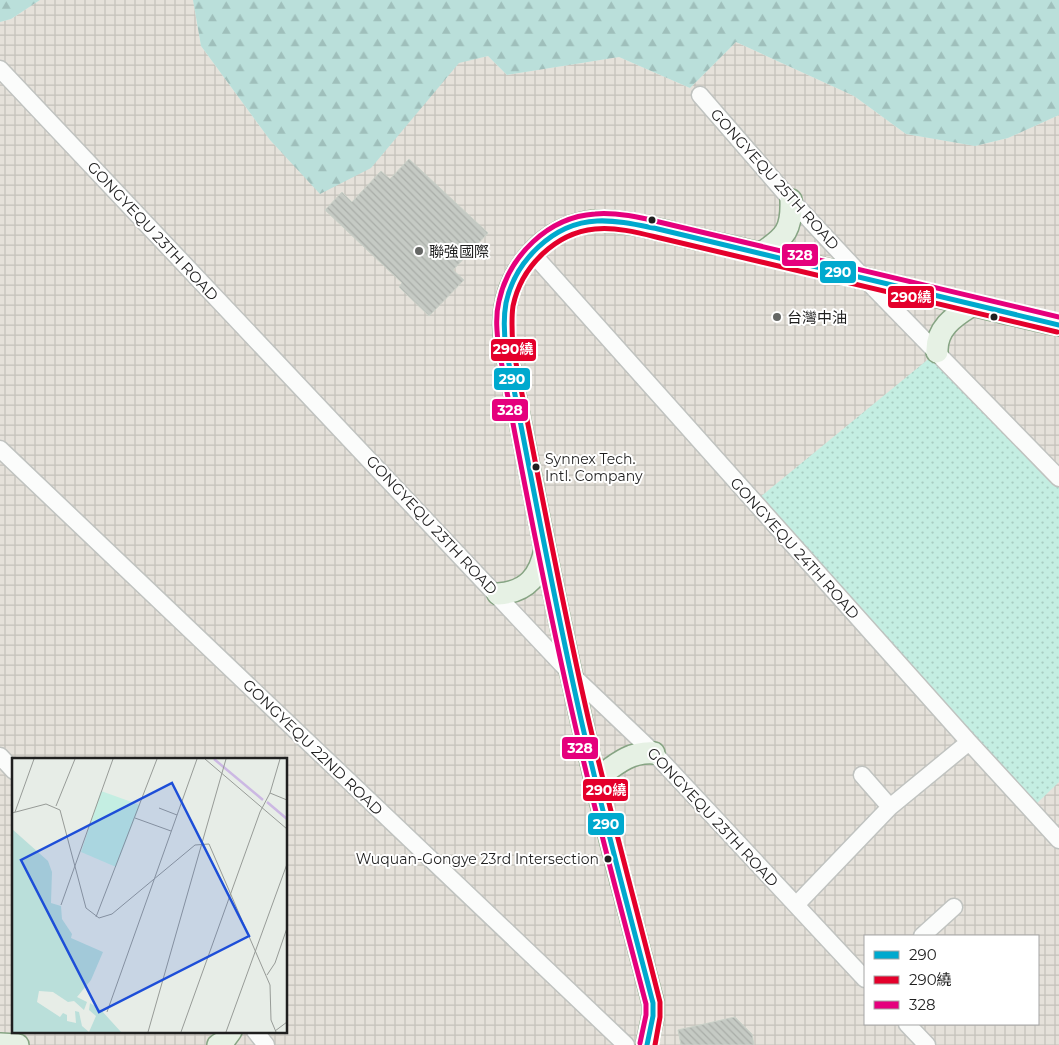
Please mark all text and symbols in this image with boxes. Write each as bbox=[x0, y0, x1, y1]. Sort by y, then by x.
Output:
street label: GONGYEQU 25TH ROAD bbox=[706, 104, 844, 254]
street label: GONGYEQU 23TH ROAD bbox=[83, 157, 223, 305]
unlabelled marker bbox=[647, 215, 657, 225]
place label: 聯強國際 bbox=[429, 242, 489, 261]
line badge: 328 bbox=[781, 243, 819, 267]
marker: 聯強國際 bbox=[413, 245, 425, 257]
text: 328 bbox=[786, 246, 813, 264]
line badge: 290 bbox=[819, 260, 857, 284]
text: 290 bbox=[825, 263, 851, 281]
line badge: 290繞 bbox=[887, 285, 935, 309]
text: 290繞 bbox=[891, 288, 931, 306]
place label: 台灣中油 bbox=[787, 308, 847, 327]
marker: 台灣中油 bbox=[771, 311, 783, 323]
unlabelled marker bbox=[989, 312, 999, 322]
line badge: 290繞 bbox=[490, 338, 537, 362]
text: 290繞 bbox=[493, 340, 533, 358]
line badge: 290 bbox=[493, 367, 531, 391]
text: 290 bbox=[499, 370, 525, 388]
line badge: 328 bbox=[491, 398, 529, 422]
text: 328 bbox=[496, 401, 523, 419]
place label: Synnex Tech. Intl. Company bbox=[545, 450, 643, 485]
street label: GONGYEQU 23TH ROAD bbox=[362, 451, 502, 599]
marker: Synnex Tech. Intl. Company bbox=[531, 462, 541, 472]
street label: GONGYEQU 24TH ROAD bbox=[726, 473, 864, 623]
street label: GONGYEQU 22ND ROAD bbox=[239, 675, 387, 819]
line badge: 328 bbox=[561, 736, 599, 760]
text: 328 bbox=[566, 739, 593, 757]
street label: GONGYEQU 23TH ROAD bbox=[643, 743, 783, 891]
inset map bbox=[12, 758, 288, 1032]
line badge: 290繞 bbox=[582, 778, 629, 802]
text: 290繞 bbox=[586, 781, 626, 799]
line badge: 290 bbox=[587, 812, 625, 836]
text: 290 bbox=[593, 815, 619, 833]
place label: Wuquan-Gongye 23rd Intersection bbox=[356, 850, 599, 868]
marker: Wuquan-Gongye 23rd Intersection bbox=[603, 854, 613, 864]
legend bbox=[864, 935, 1039, 1025]
text: 290 bbox=[909, 945, 937, 964]
text: 290繞 bbox=[909, 970, 952, 989]
text: 328 bbox=[909, 995, 935, 1014]

